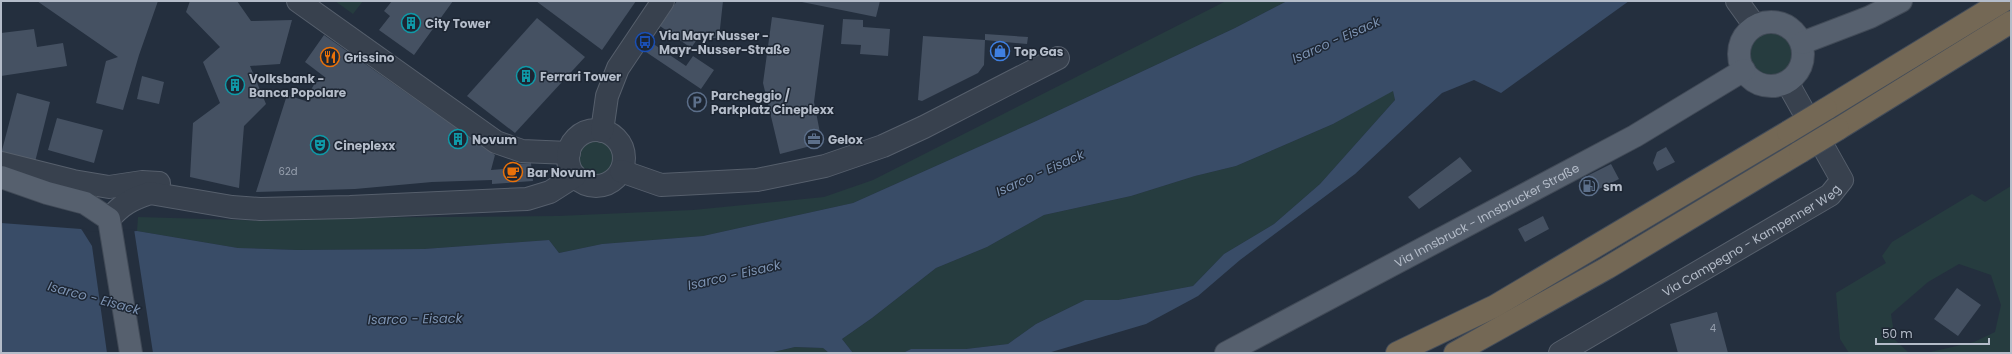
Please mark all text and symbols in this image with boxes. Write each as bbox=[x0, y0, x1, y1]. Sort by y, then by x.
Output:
building icon: City Tower bbox=[400, 12, 422, 34]
water label: Isarco - Eisack bbox=[1289, 12, 1384, 68]
place label: City Tower bbox=[425, 15, 490, 32]
place label: Via Mayr Nusser - Mayr-Nusser-Straße bbox=[659, 27, 790, 58]
bus stop icon: Via Mayr Nusser - Mayr-Nusser-Straße bbox=[634, 31, 656, 53]
shop icon: Top Gas bbox=[989, 40, 1011, 62]
place label: Top Gas bbox=[1014, 43, 1064, 60]
restaurant icon: Grissino bbox=[319, 46, 341, 68]
place label: Grissino bbox=[344, 49, 395, 66]
building icon: Ferrari Tower bbox=[515, 65, 537, 87]
place label: Ferrari Tower bbox=[540, 68, 621, 85]
place label: Volksbank - Banca Popolare bbox=[249, 70, 347, 101]
building icon: Volksbank - Banca Popolare bbox=[224, 74, 246, 96]
place label: Parcheggio / Parkplatz Cineplexx bbox=[711, 87, 835, 118]
parking icon: Parcheggio / Parkplatz Cineplexx bbox=[686, 91, 708, 113]
building icon: Novum bbox=[447, 128, 469, 150]
office icon: Gelox bbox=[803, 128, 825, 150]
place label: Novum bbox=[472, 131, 517, 148]
place label: Gelox bbox=[828, 131, 864, 148]
theatre icon: Cineplexx bbox=[309, 134, 331, 156]
place label: Cineplexx bbox=[334, 137, 396, 154]
water label: Isarco - Eisack bbox=[993, 145, 1088, 201]
street label: Via Innsbruck - Innsbrucker Straße bbox=[1391, 159, 1582, 271]
cafe icon: Bar Novum bbox=[502, 161, 524, 183]
house number: 62d bbox=[279, 164, 297, 179]
place label: Bar Novum bbox=[527, 164, 596, 181]
fuel station icon: sm bbox=[1578, 175, 1600, 197]
place label: sm bbox=[1603, 178, 1623, 195]
street label: Via Campegno - Kampenner Weg bbox=[1659, 180, 1844, 300]
water label: Isarco - Eisack bbox=[686, 255, 784, 295]
water label: Isarco - Eisack bbox=[46, 277, 143, 320]
water label: Isarco - Eisack bbox=[367, 309, 464, 329]
scale bar bbox=[1876, 320, 1989, 346]
house number: 4 bbox=[1710, 321, 1716, 336]
text: 50 m bbox=[1882, 325, 1913, 342]

